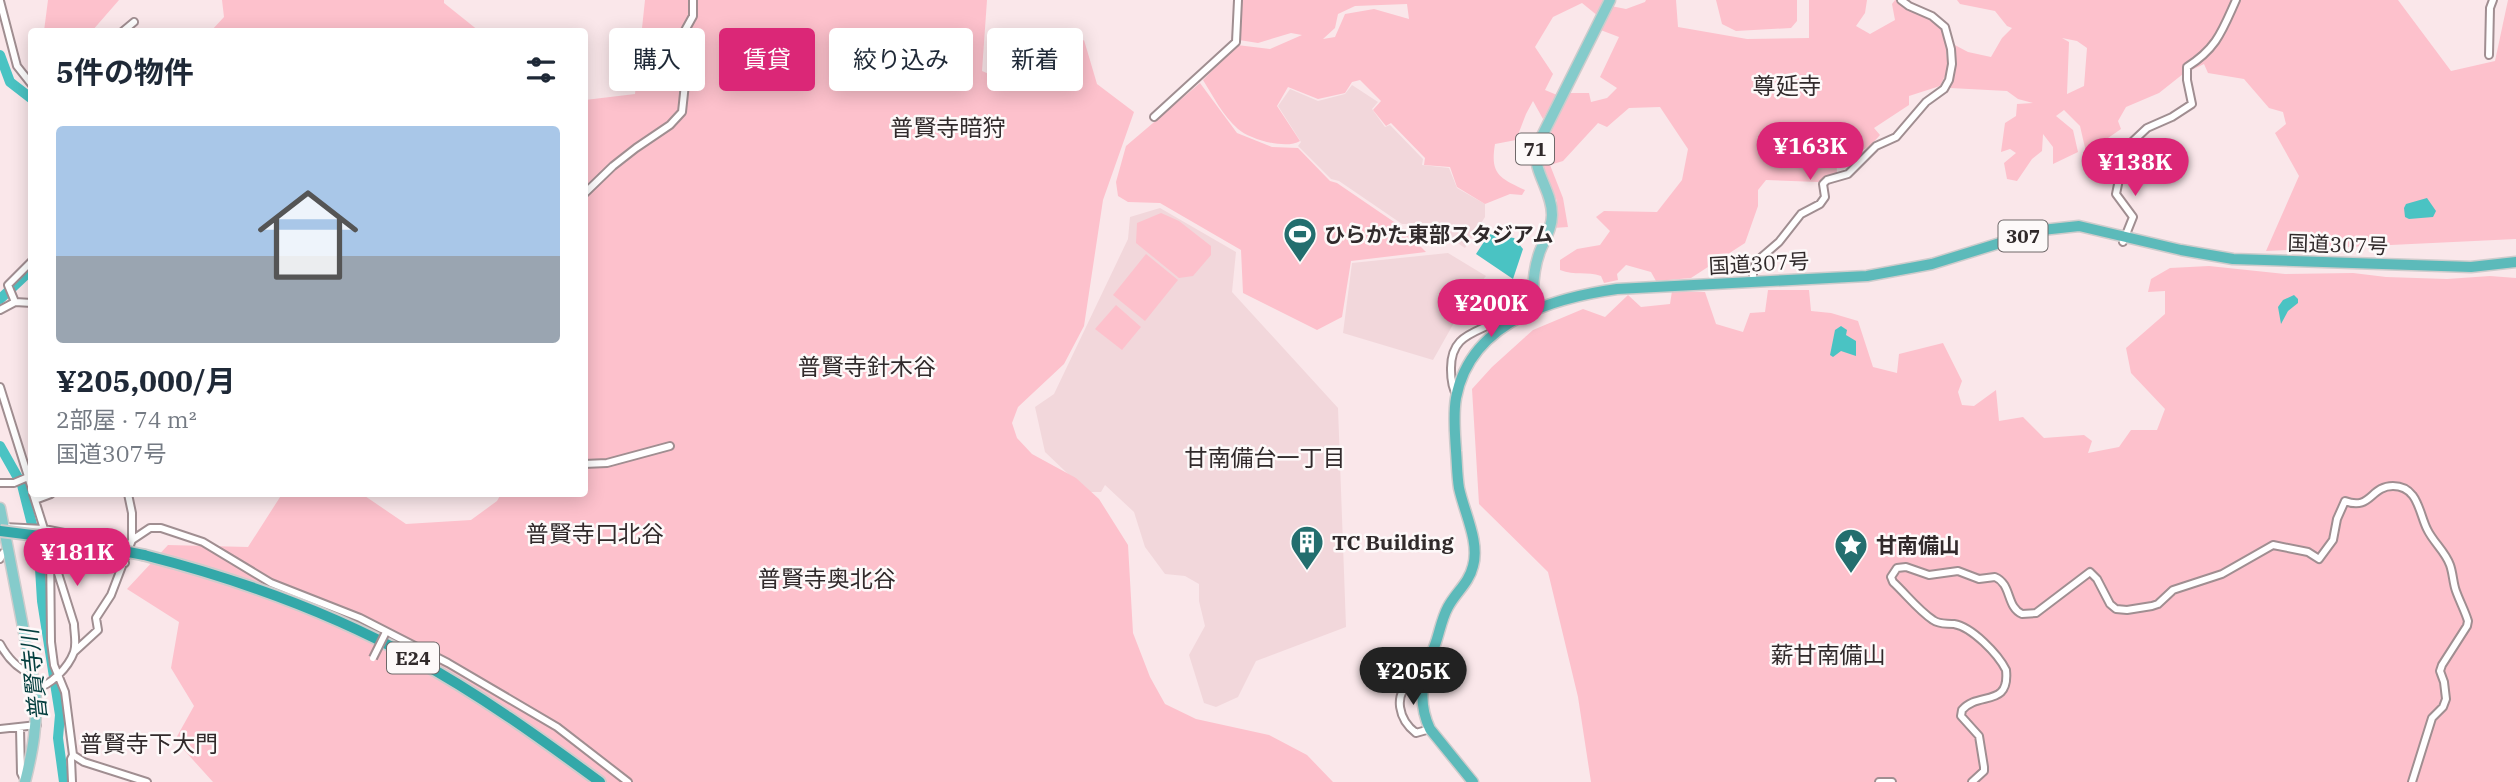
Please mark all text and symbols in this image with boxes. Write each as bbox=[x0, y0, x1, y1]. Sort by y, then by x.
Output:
chip: 購入 bbox=[609, 28, 705, 91]
chip: 賃貸 bbox=[719, 28, 815, 91]
chip: 絞り込み bbox=[829, 28, 973, 91]
chip: 新着 bbox=[987, 28, 1083, 91]
icon: filters bbox=[522, 51, 560, 89]
text: 5件の物件 bbox=[56, 52, 194, 91]
district label: 尊延寺 bbox=[1753, 70, 1822, 100]
district label: 普賢寺暗狩 bbox=[891, 112, 1006, 142]
pin: ¥163K bbox=[1761, 122, 1859, 182]
text: ¥163K bbox=[1773, 130, 1847, 160]
road number: 71 bbox=[1516, 134, 1554, 164]
pin: ¥138K bbox=[2086, 138, 2184, 198]
text: ¥138K bbox=[2098, 146, 2172, 176]
icon: home bbox=[245, 172, 371, 298]
sports icon: ひらかた東部スタジアム bbox=[1281, 215, 1319, 264]
place label: ひらかた東部スタジアム bbox=[1324, 220, 1554, 248]
road number: 307 bbox=[1998, 220, 2048, 252]
street label: 国道307号 bbox=[2287, 228, 2389, 260]
street label: 国道307号 bbox=[1708, 246, 1810, 280]
pin: ¥200K bbox=[1442, 280, 1540, 339]
text: ¥200K bbox=[1454, 287, 1528, 317]
district label: 普賢寺針木谷 bbox=[798, 351, 936, 381]
text: ¥205,000/月 bbox=[56, 361, 236, 400]
text: 2部屋 · 74 m² bbox=[56, 404, 197, 434]
text: 国道307号 bbox=[56, 438, 166, 468]
district label: 甘南備台一丁目 bbox=[1185, 442, 1346, 472]
district label: 普賢寺口北谷 bbox=[526, 518, 664, 548]
building icon: TC Building bbox=[1288, 523, 1326, 572]
place icon: 甘南備山 bbox=[1832, 526, 1870, 575]
pin: ¥181K bbox=[28, 528, 126, 588]
place label: TC Building bbox=[1332, 528, 1455, 556]
place label: 甘南備山 bbox=[1876, 531, 1960, 559]
text: ¥181K bbox=[40, 536, 114, 566]
district label: 普賢寺奥北谷 bbox=[758, 563, 896, 593]
water label: 普賢寺川 bbox=[13, 625, 53, 722]
district label: 薪甘南備山 bbox=[1771, 639, 1886, 669]
road number: E24 bbox=[387, 642, 439, 674]
pin: ¥205K bbox=[1364, 648, 1462, 707]
text: ¥205K bbox=[1376, 655, 1450, 685]
district label: 普賢寺下大門 bbox=[80, 728, 218, 758]

